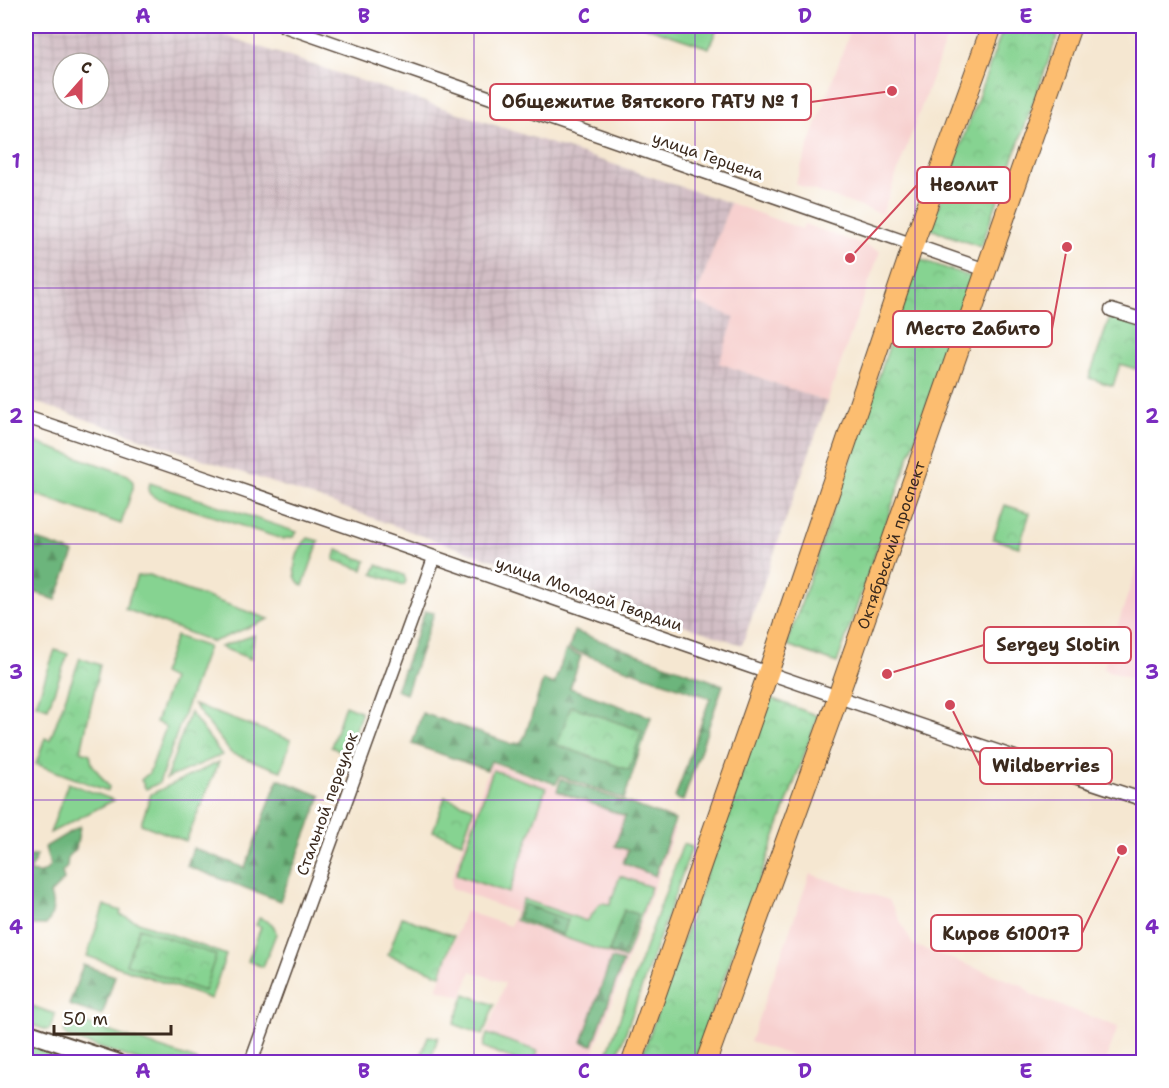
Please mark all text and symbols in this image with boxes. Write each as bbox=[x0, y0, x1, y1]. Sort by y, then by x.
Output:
text: A bbox=[135, 3, 151, 29]
text: B bbox=[358, 3, 370, 29]
text: C bbox=[578, 3, 590, 29]
text: D bbox=[798, 3, 812, 29]
text: E bbox=[1019, 3, 1033, 29]
north arrow bbox=[51, 51, 111, 111]
text: С bbox=[78, 56, 95, 79]
callout: Общежитие Вятского ГАТУ № 1 bbox=[490, 84, 811, 120]
text: Общежитие Вятского ГАТУ № 1 bbox=[501, 90, 799, 114]
street label: улица Герцена bbox=[650, 127, 766, 185]
text: 1 bbox=[11, 148, 21, 174]
text: 1 bbox=[1147, 148, 1157, 174]
callout: Неолит bbox=[917, 167, 1010, 203]
text: Неолит bbox=[930, 173, 998, 197]
callout: Место Zабито bbox=[893, 311, 1052, 347]
text: Место Zабито bbox=[905, 317, 1041, 341]
text: 2 bbox=[9, 403, 23, 429]
text: 2 bbox=[1145, 403, 1159, 429]
street label: Октябрьский проспект bbox=[852, 457, 930, 632]
street label: улица Молодой Гвардии bbox=[493, 552, 685, 636]
callout: Sergey Slotin bbox=[984, 627, 1131, 663]
text: Sergey Slotin bbox=[996, 633, 1120, 657]
text: 3 bbox=[9, 659, 23, 685]
text: 3 bbox=[1145, 659, 1159, 685]
street label: Стальной переулок bbox=[291, 729, 363, 878]
callout: Wildberries bbox=[980, 748, 1112, 784]
text: Wildberries bbox=[992, 754, 1100, 778]
text: 4 bbox=[9, 914, 23, 940]
text: 4 bbox=[1145, 914, 1159, 940]
callout: Киров 610017 bbox=[931, 915, 1082, 951]
text: Киров 610017 bbox=[942, 922, 1070, 946]
scale bar bbox=[54, 998, 171, 1036]
text: 50 m bbox=[63, 1007, 108, 1031]
text: A bbox=[135, 1058, 151, 1084]
text: B bbox=[358, 1058, 370, 1084]
text: C bbox=[578, 1058, 590, 1084]
text: D bbox=[798, 1058, 812, 1084]
text: E bbox=[1019, 1058, 1033, 1084]

